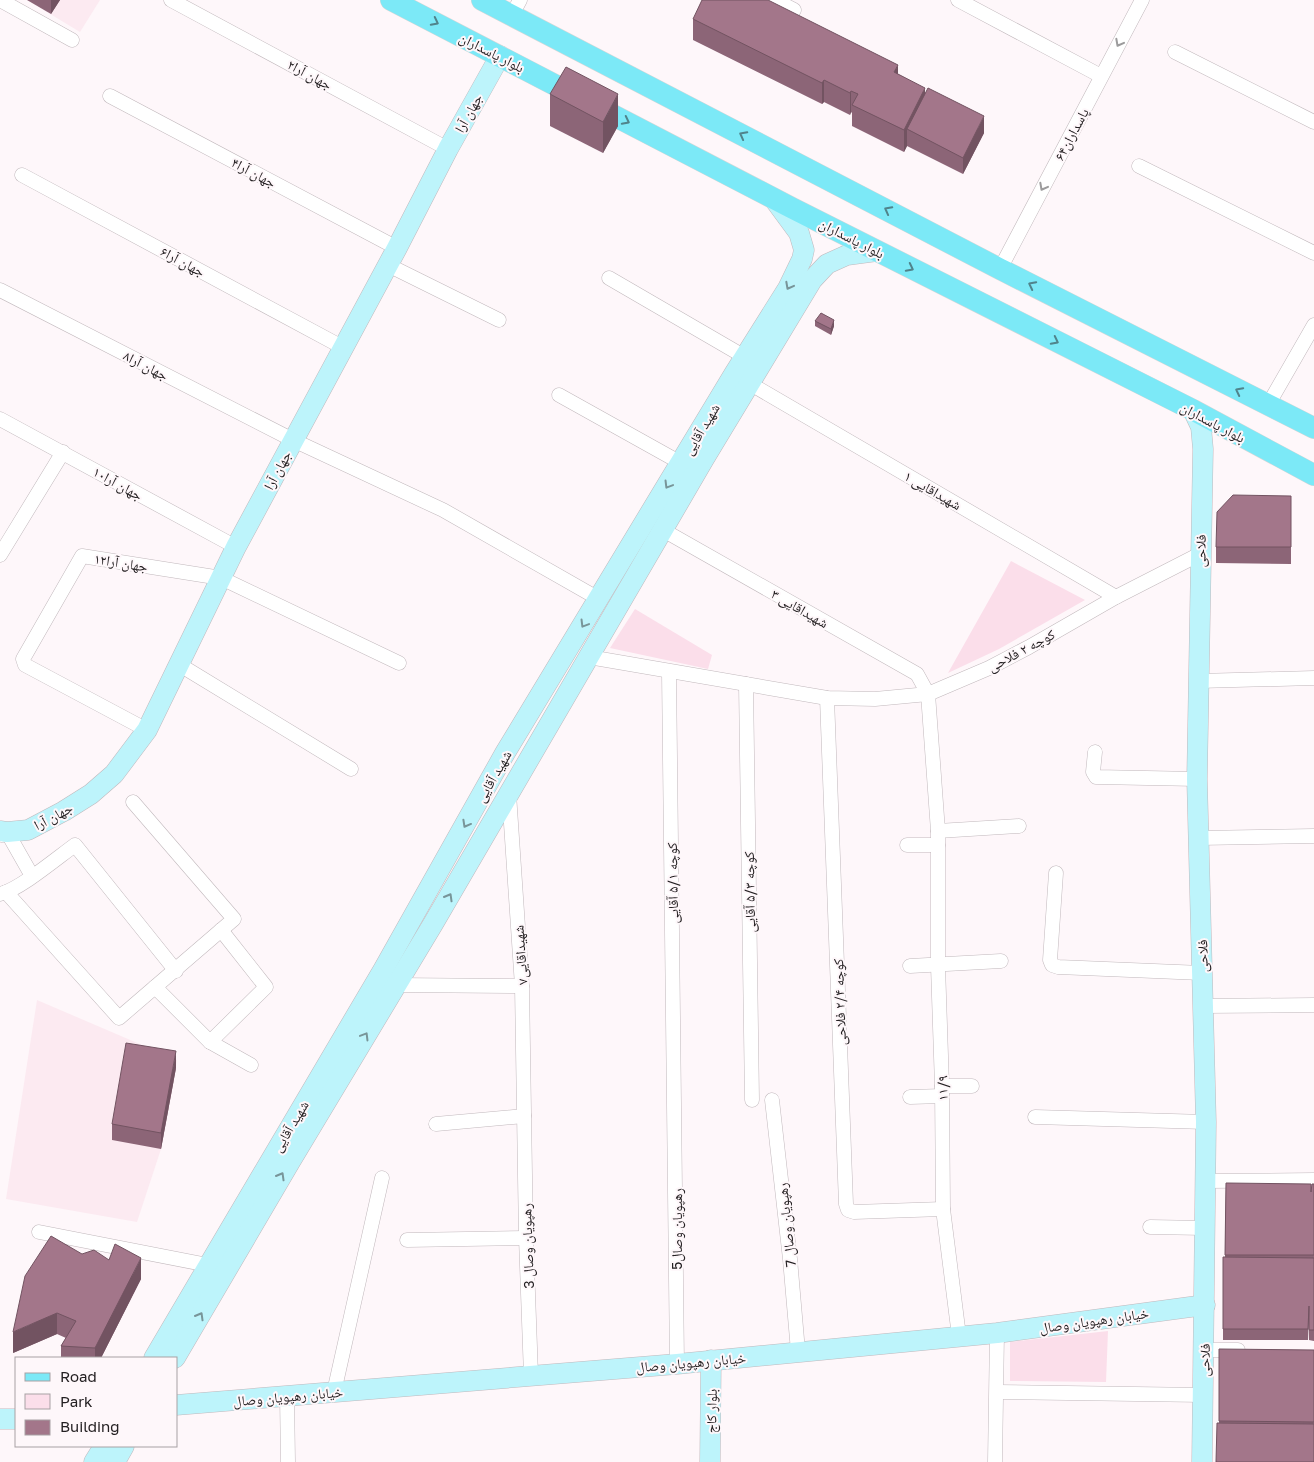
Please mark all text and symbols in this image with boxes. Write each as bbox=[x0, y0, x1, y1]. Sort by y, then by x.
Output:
one-way arrow bbox=[429, 16, 438, 26]
street label: بلوار پاسداران bbox=[456, 28, 527, 77]
one-way arrow bbox=[1115, 38, 1125, 47]
street label: جهان آرا۲ bbox=[284, 55, 335, 94]
street label: جهان آرا bbox=[450, 91, 486, 136]
street label: پاسداران۶۴ bbox=[1050, 105, 1093, 164]
one-way arrow bbox=[620, 115, 629, 125]
one-way arrow bbox=[740, 131, 749, 141]
street label: جهان آرا۴ bbox=[228, 153, 279, 192]
one-way arrow bbox=[1039, 182, 1049, 191]
one-way arrow bbox=[884, 206, 893, 216]
street label: بلوار پاسداران bbox=[816, 214, 887, 263]
street label: جهان آرا۶ bbox=[157, 242, 208, 281]
one-way arrow bbox=[905, 261, 914, 272]
one-way arrow bbox=[785, 281, 795, 290]
one-way arrow bbox=[1028, 281, 1037, 291]
one-way arrow bbox=[1050, 335, 1059, 345]
street label: جهان آرا۸ bbox=[120, 347, 171, 384]
one-way arrow bbox=[1235, 387, 1244, 397]
street label: بلوار پاسداران bbox=[1177, 398, 1248, 447]
street label: شهید آقایی bbox=[679, 400, 724, 458]
street label: جهان آرا bbox=[260, 448, 295, 493]
street label: جهان آرا۱۰ bbox=[90, 462, 146, 504]
street label: ۱ شهیداقایی bbox=[901, 467, 965, 514]
one-way arrow bbox=[664, 479, 674, 488]
street label: فلاحی bbox=[1191, 534, 1210, 568]
street label: جهان آرا۱۲ bbox=[93, 549, 149, 576]
street label: ۳ شهیداقایی bbox=[768, 585, 832, 632]
one-way arrow bbox=[581, 618, 591, 627]
street label: کوچه ۲ فلاحی bbox=[984, 625, 1058, 676]
street label: شهید آقایی bbox=[471, 747, 515, 805]
street label: جهان آرا bbox=[31, 799, 76, 834]
one-way arrow bbox=[462, 819, 472, 828]
street label: کوچه ۵/۱ آقایی bbox=[663, 842, 682, 924]
street label: کوچه ۵/۳ آقایی bbox=[740, 851, 759, 933]
one-way arrow bbox=[442, 894, 452, 903]
street label: شهیداقایی۷ bbox=[509, 925, 532, 985]
street label: فلاحی bbox=[1193, 939, 1212, 973]
street label: کوچه ۲/۴ فلاحی bbox=[829, 958, 850, 1046]
one-way arrow bbox=[359, 1033, 369, 1042]
street label: ۱۱/۹ bbox=[933, 1075, 951, 1101]
street label: شهید آقایی bbox=[268, 1097, 313, 1155]
one-way arrow bbox=[275, 1172, 285, 1181]
street label: 7 رهپویان وصال bbox=[773, 1182, 800, 1268]
street label: رهپویان وصال5 bbox=[668, 1188, 686, 1270]
street label: 3 رهپویان وصال bbox=[517, 1203, 538, 1289]
street label: خیابان رهپویان وصال bbox=[1038, 1304, 1150, 1337]
one-way arrow bbox=[193, 1313, 203, 1322]
street label: فلاحی bbox=[1195, 1343, 1214, 1377]
street label: خیابان رهپویان وصال bbox=[635, 1349, 747, 1376]
legend bbox=[15, 1357, 178, 1447]
text: Road bbox=[60, 1367, 97, 1385]
street label: خیابان رهپویان وصال bbox=[232, 1383, 344, 1410]
street label: بلوار کاج bbox=[702, 1389, 722, 1433]
text: Park bbox=[60, 1392, 93, 1410]
text: Building bbox=[60, 1417, 120, 1435]

